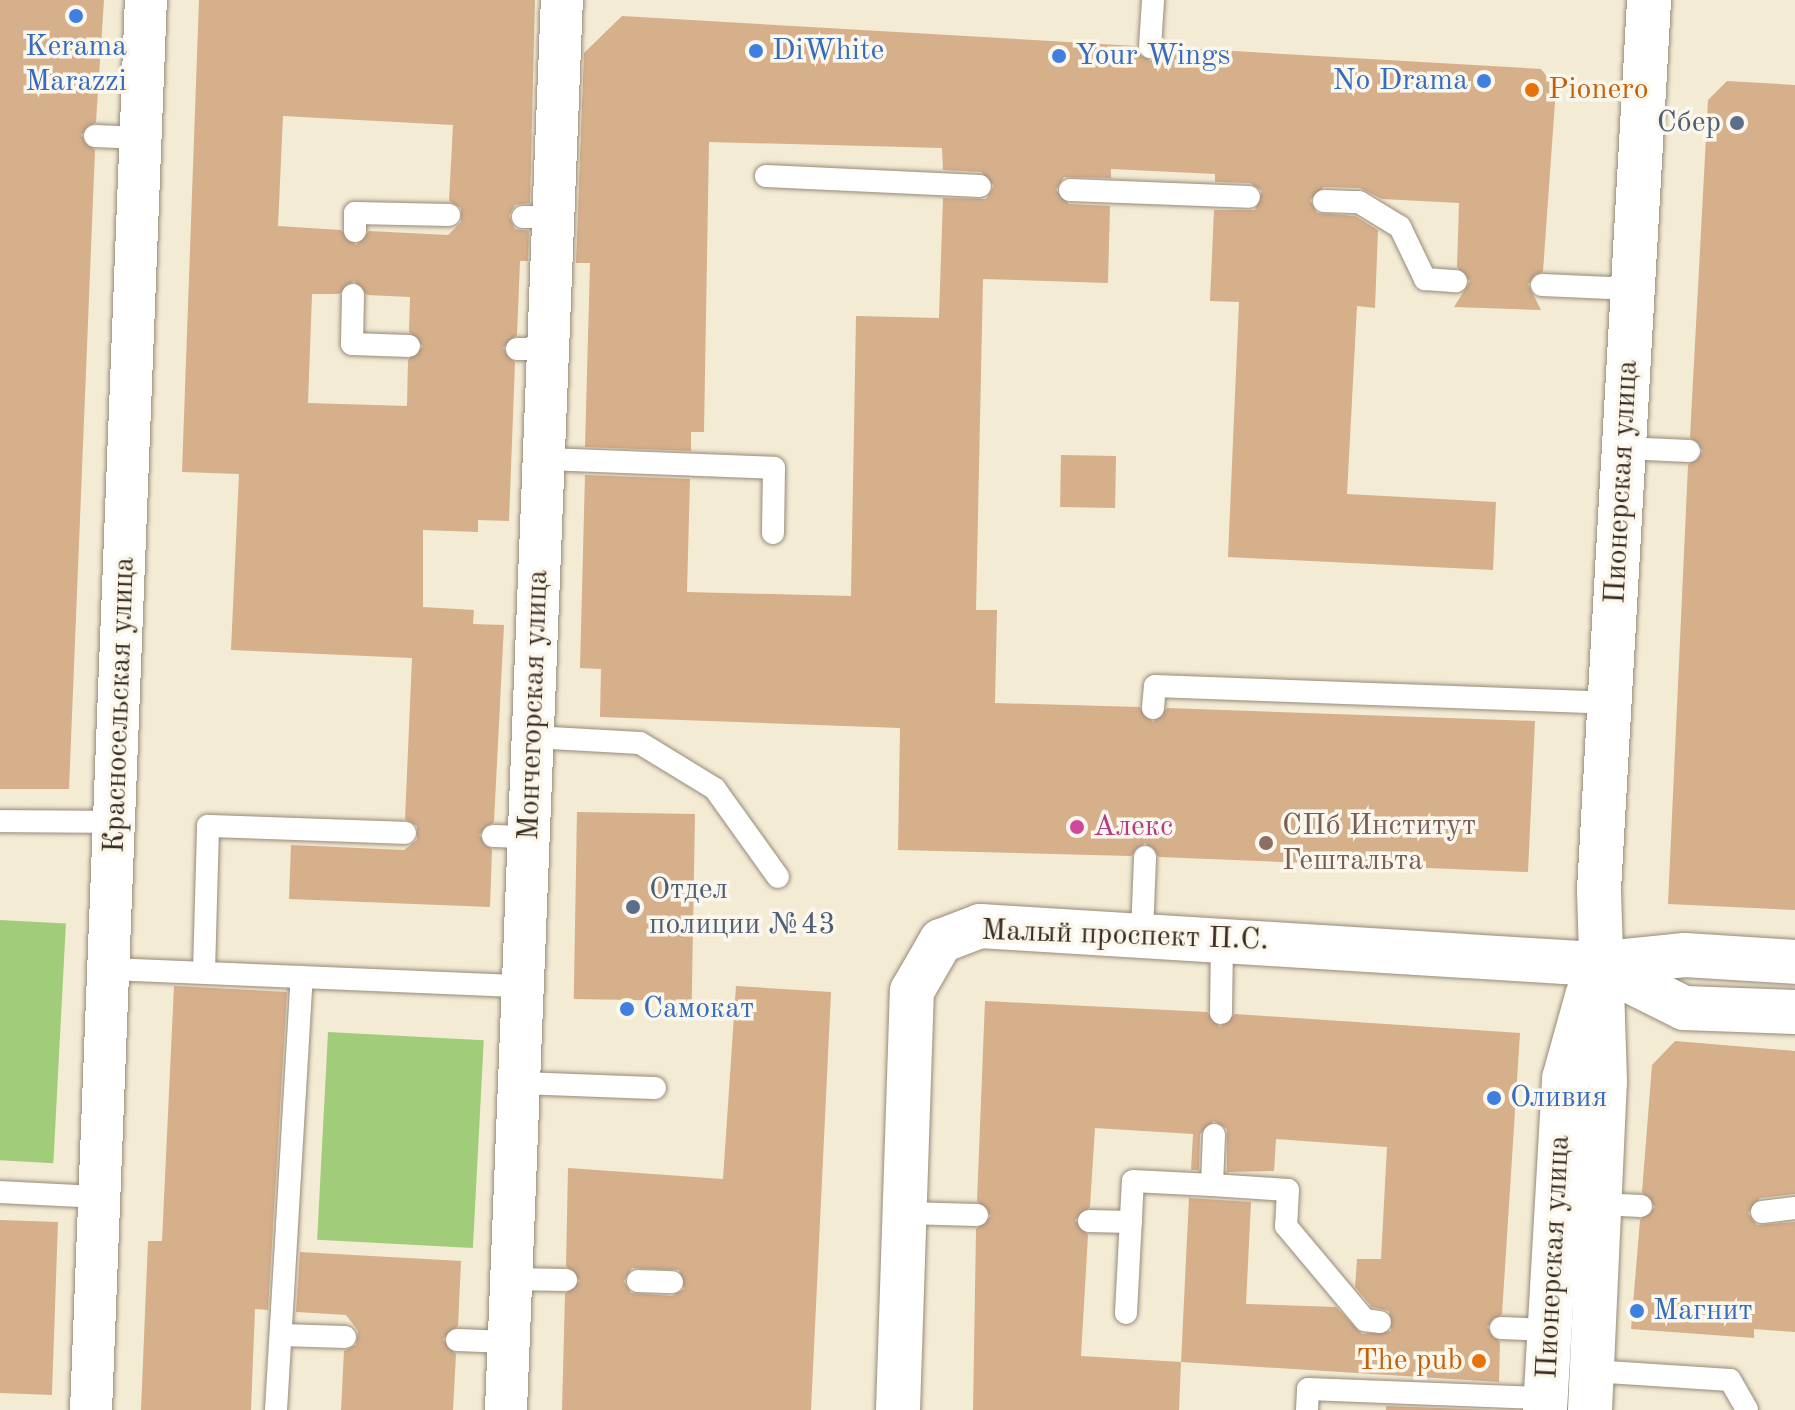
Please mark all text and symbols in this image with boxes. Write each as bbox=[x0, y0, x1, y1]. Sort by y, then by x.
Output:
marker: Kerama Marazzi bbox=[67, 7, 85, 25]
place label: Kerama Marazzi bbox=[25, 29, 127, 100]
place label: DiWhite bbox=[772, 33, 884, 69]
place label: Your Wings bbox=[1075, 38, 1231, 74]
marker: DiWhite bbox=[747, 42, 765, 60]
marker: Your Wings bbox=[1050, 47, 1068, 65]
place label: No Drama bbox=[1332, 63, 1468, 99]
marker: No Drama bbox=[1475, 72, 1493, 90]
place label: Pionero bbox=[1548, 72, 1649, 108]
marker: Pionero bbox=[1523, 81, 1541, 99]
place label: Сбер bbox=[1657, 105, 1721, 141]
marker: Сбер bbox=[1728, 114, 1746, 132]
street label: Пионерская улица bbox=[1598, 359, 1646, 605]
street label: Красносельская улица bbox=[97, 556, 143, 854]
street label: Мончегорская улица bbox=[511, 569, 557, 841]
place label: СПб Институт Гештальта bbox=[1282, 808, 1476, 878]
place label: Алекс bbox=[1093, 809, 1173, 845]
marker: Алекс bbox=[1068, 818, 1086, 836]
marker: СПб Институт Гештальта bbox=[1257, 834, 1275, 852]
place label: Отдел полиции №43 bbox=[649, 872, 836, 942]
marker: Отдел полиции №43 bbox=[624, 898, 642, 916]
street label: Малый проспект П.С. bbox=[981, 913, 1269, 959]
place label: Самокат bbox=[643, 991, 754, 1027]
marker: Самокат bbox=[618, 1000, 636, 1018]
place label: Оливия bbox=[1510, 1080, 1607, 1116]
marker: Оливия bbox=[1485, 1089, 1503, 1107]
street label: Пионерская улица bbox=[1530, 1134, 1578, 1380]
place label: Магнит bbox=[1653, 1293, 1753, 1329]
marker: Магнит bbox=[1628, 1302, 1646, 1320]
place label: The pub bbox=[1356, 1343, 1463, 1379]
marker: The pub bbox=[1470, 1352, 1488, 1370]

